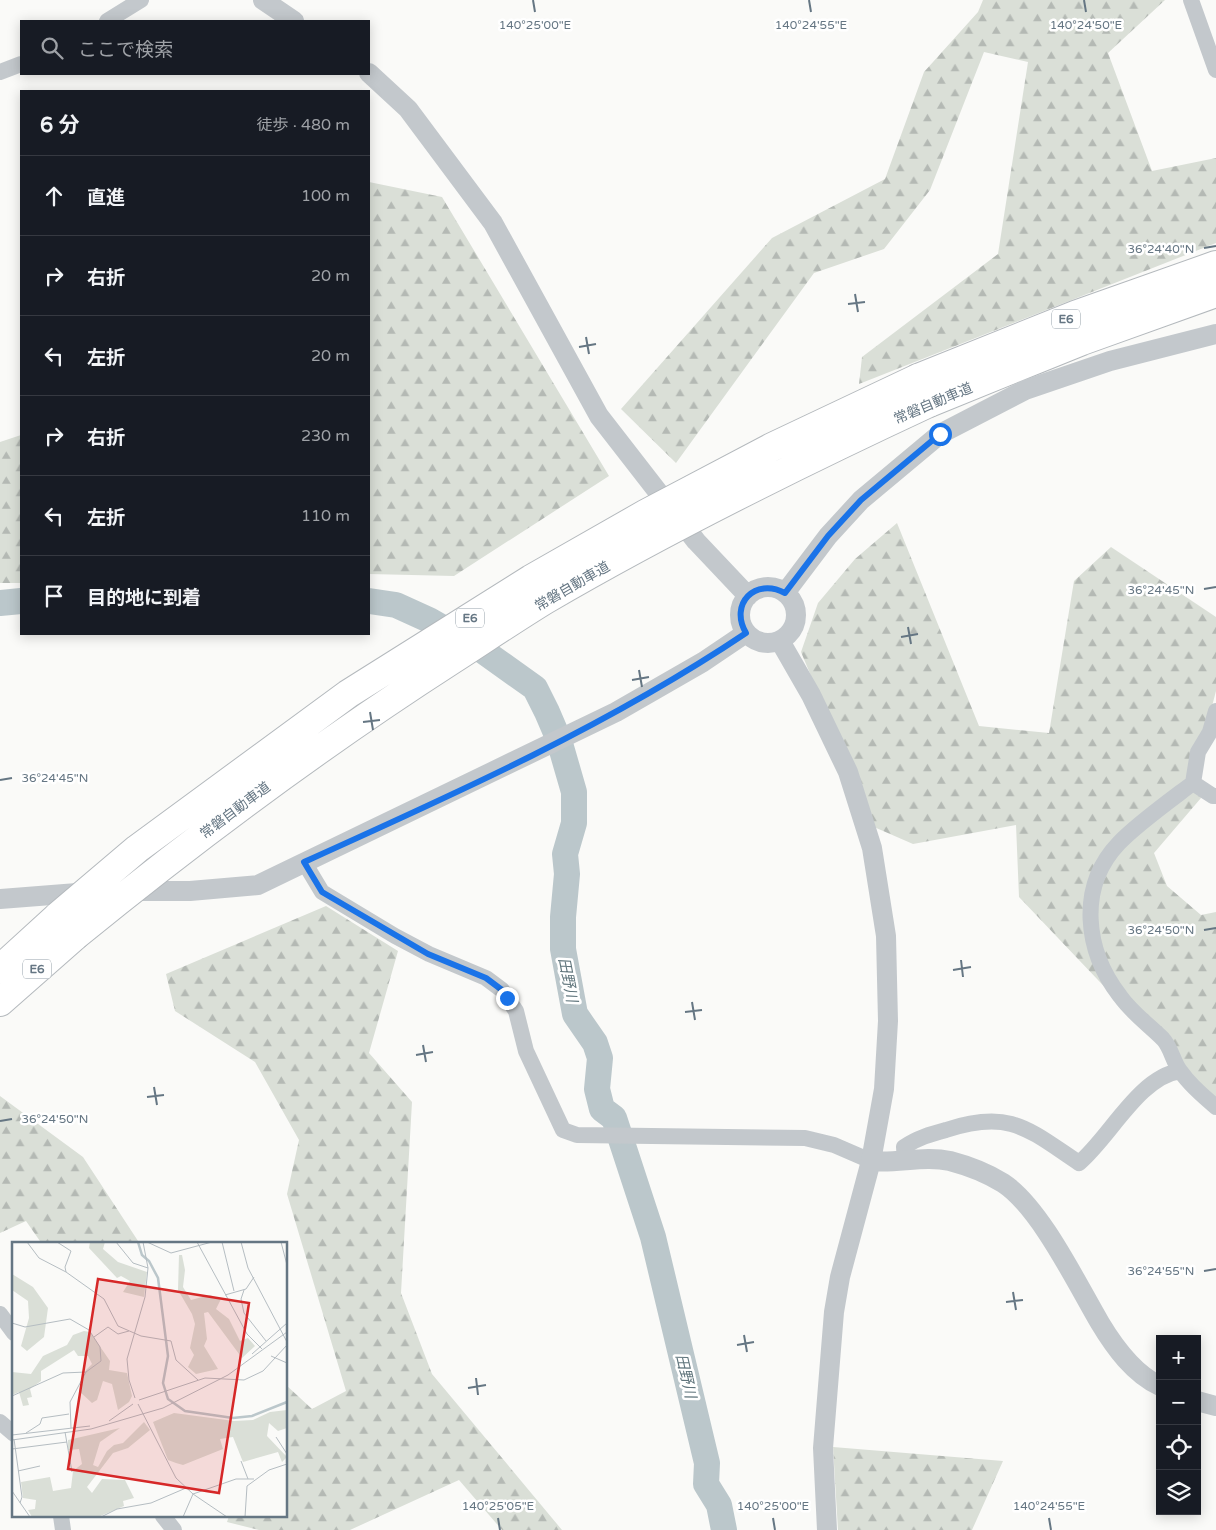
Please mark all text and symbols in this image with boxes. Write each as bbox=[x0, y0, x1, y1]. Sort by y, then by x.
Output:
text: 140°25'00"E bbox=[499, 18, 572, 32]
text: 140°24'55"E bbox=[775, 18, 848, 32]
text: 140°24'50"E bbox=[1050, 18, 1123, 32]
search box bbox=[20, 20, 370, 75]
icon: search bbox=[38, 34, 66, 62]
text: ここで検索 bbox=[78, 39, 173, 61]
text: 6 分 bbox=[40, 113, 80, 138]
text: 徒歩 · 480 m bbox=[257, 115, 350, 135]
icon: ahead bbox=[40, 182, 68, 210]
text: 100 m bbox=[301, 186, 350, 206]
text: 直進 bbox=[87, 187, 125, 209]
text: 36°24'40"N bbox=[1128, 242, 1194, 256]
icon: right bbox=[40, 262, 68, 290]
text: 20 m bbox=[311, 266, 350, 286]
text: 右折 bbox=[87, 267, 125, 289]
road number: E6 bbox=[1052, 310, 1080, 328]
icon: left bbox=[40, 342, 68, 370]
text: 20 m bbox=[311, 346, 350, 366]
text: 左折 bbox=[87, 347, 125, 369]
street label: 常磐自動車道 bbox=[891, 379, 975, 428]
icon: right bbox=[40, 422, 68, 450]
route start bbox=[929, 423, 952, 446]
text: 230 m bbox=[301, 426, 350, 446]
text: 右折 bbox=[87, 427, 125, 449]
icon: left bbox=[40, 502, 68, 530]
text: 110 m bbox=[301, 506, 350, 526]
text: 左折 bbox=[87, 507, 125, 529]
street label: 常磐自動車道 bbox=[532, 558, 613, 615]
icon: arrive bbox=[40, 582, 68, 610]
text: 36°24'45"N bbox=[1128, 583, 1194, 597]
text: 目的地に到着 bbox=[87, 587, 201, 609]
road number: E6 bbox=[456, 608, 484, 628]
text: 36°24'45"N bbox=[22, 771, 88, 785]
street label: 常磐自動車道 bbox=[197, 778, 274, 842]
text: 36°24'50"N bbox=[1128, 923, 1194, 937]
water label: 田野川 bbox=[555, 956, 582, 1006]
road number: E6 bbox=[23, 960, 51, 979]
route end bbox=[496, 987, 519, 1010]
text: 36°24'50"N bbox=[22, 1112, 88, 1126]
inset map bbox=[12, 1242, 288, 1518]
text: 36°24'55"N bbox=[1128, 1264, 1194, 1278]
map controls bbox=[1156, 1335, 1201, 1515]
button: + bbox=[1156, 1335, 1201, 1380]
water label: 田野川 bbox=[672, 1352, 700, 1402]
button: − bbox=[1156, 1380, 1201, 1425]
button: locate bbox=[1156, 1425, 1201, 1470]
button: layers bbox=[1156, 1470, 1201, 1515]
text: 140°25'05"E bbox=[462, 1499, 535, 1513]
text: 140°25'00"E bbox=[737, 1499, 810, 1513]
text: 140°24'55"E bbox=[1013, 1499, 1086, 1513]

